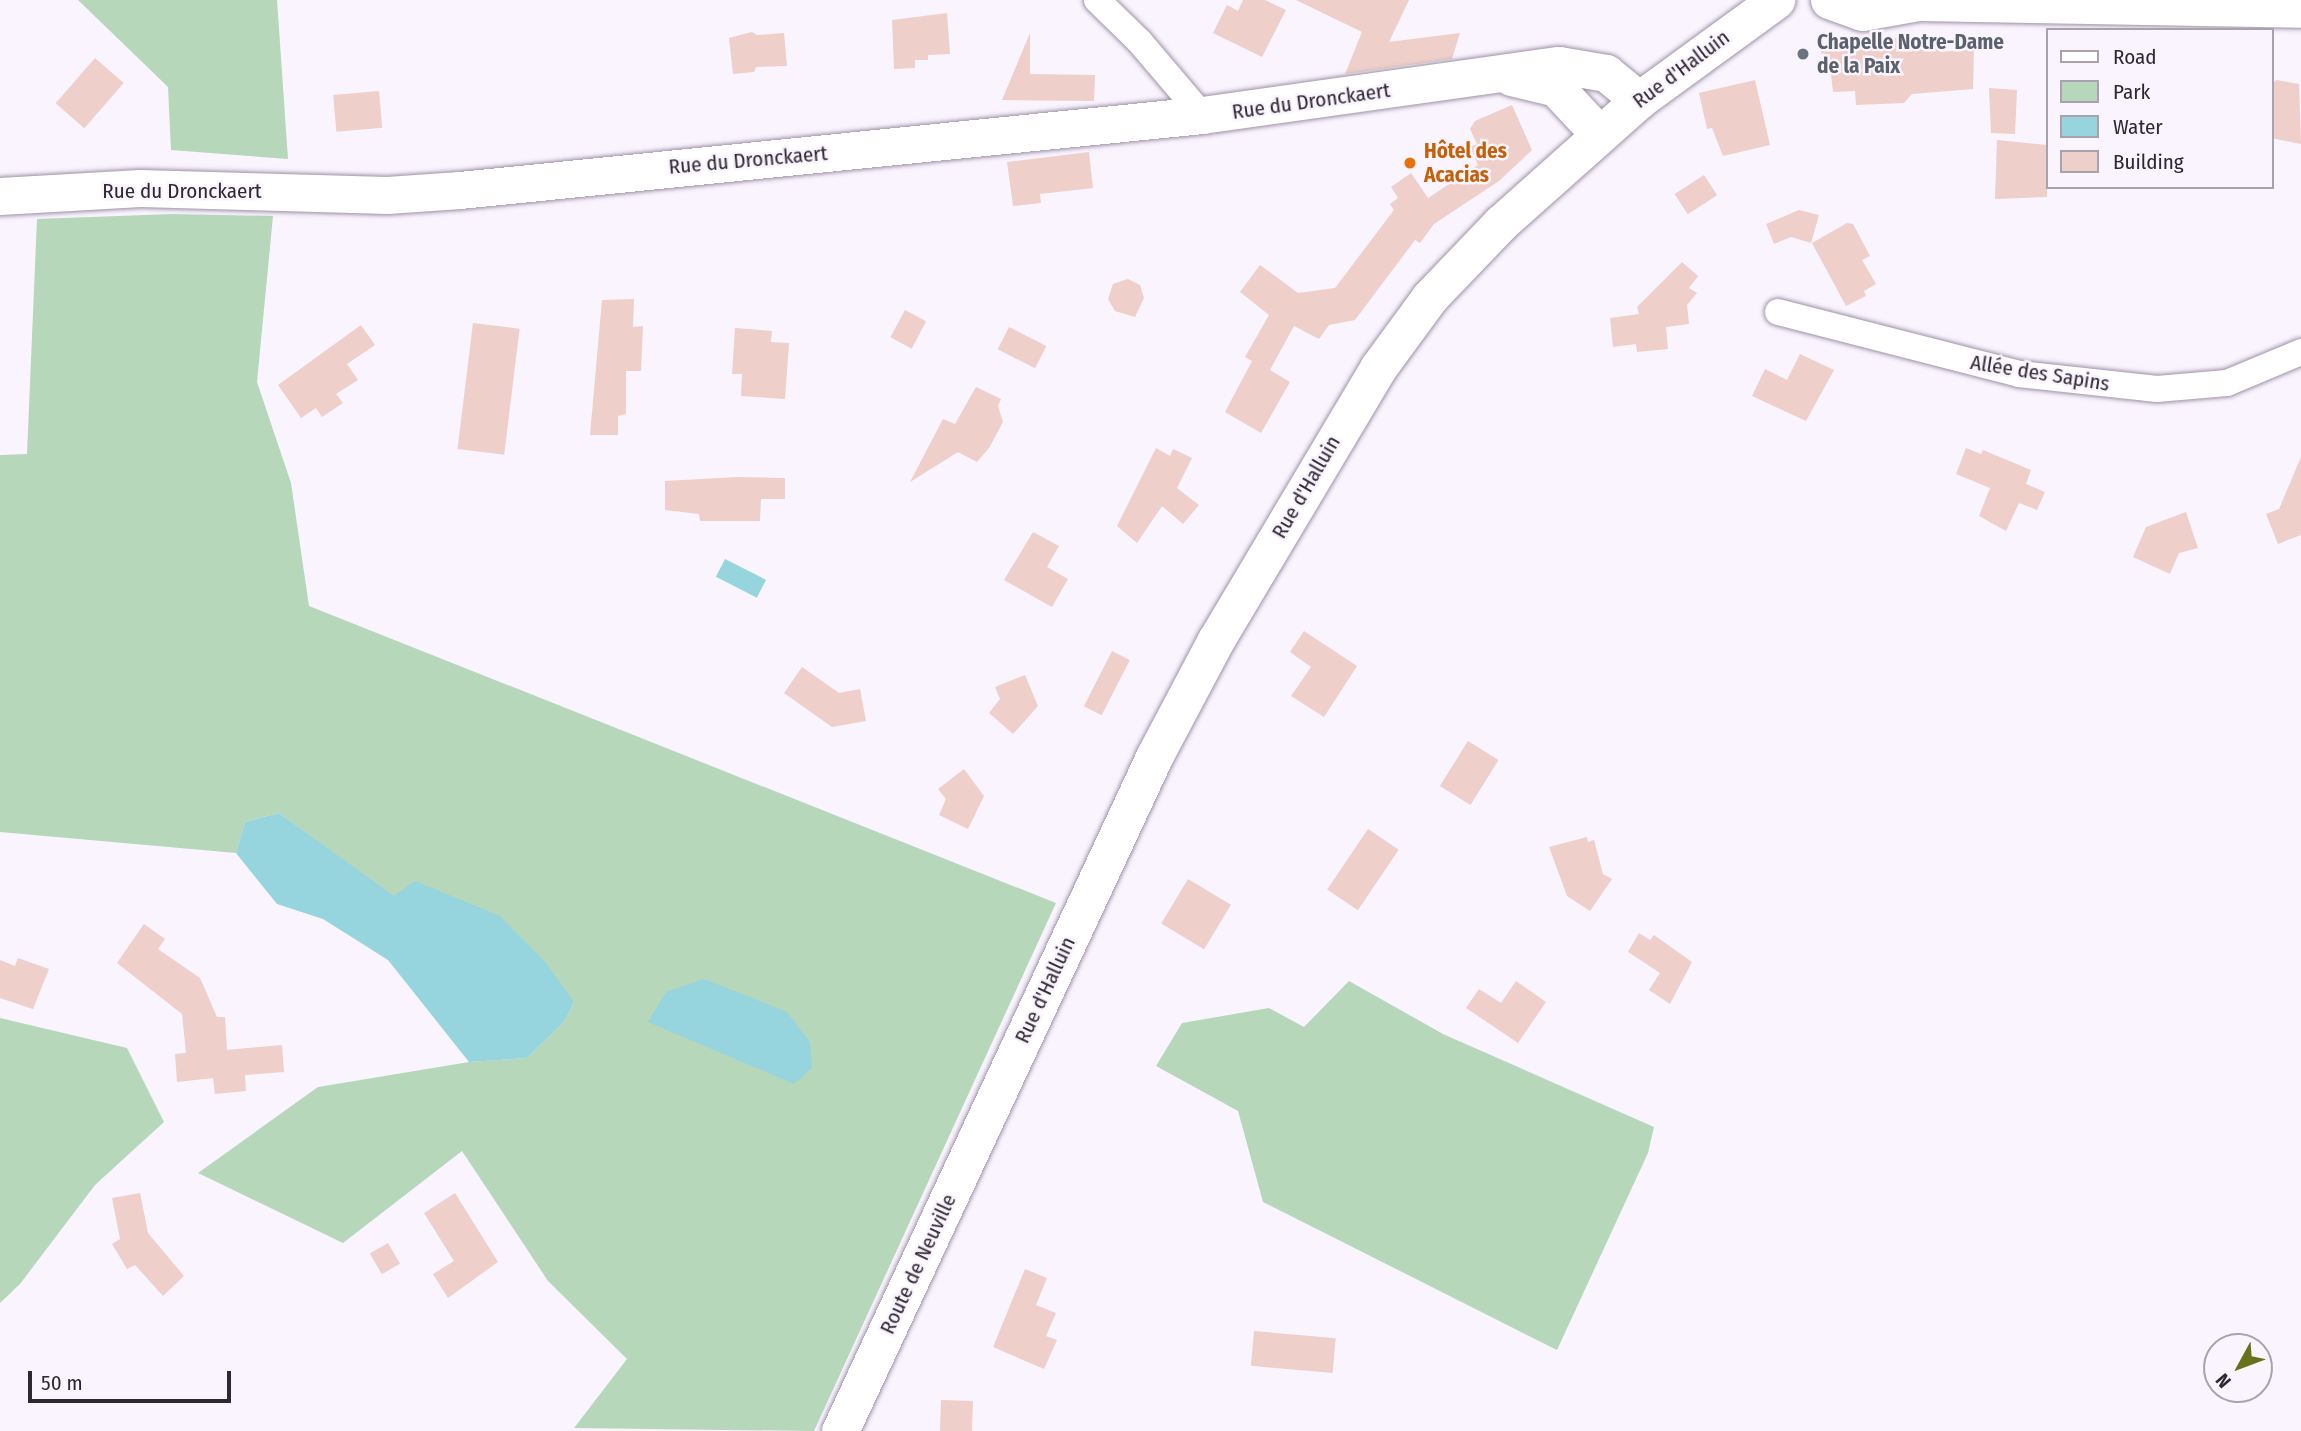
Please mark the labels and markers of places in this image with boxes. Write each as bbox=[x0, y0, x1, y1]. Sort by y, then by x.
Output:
place label: Chapelle Notre-Dame de la Paix bbox=[1817, 29, 2004, 79]
marker: Chapelle Notre-Dame de la Paix bbox=[1795, 46, 1811, 62]
place label: Hôtel des Acacias bbox=[1424, 138, 1507, 188]
marker: Hôtel des Acacias bbox=[1402, 155, 1418, 171]

